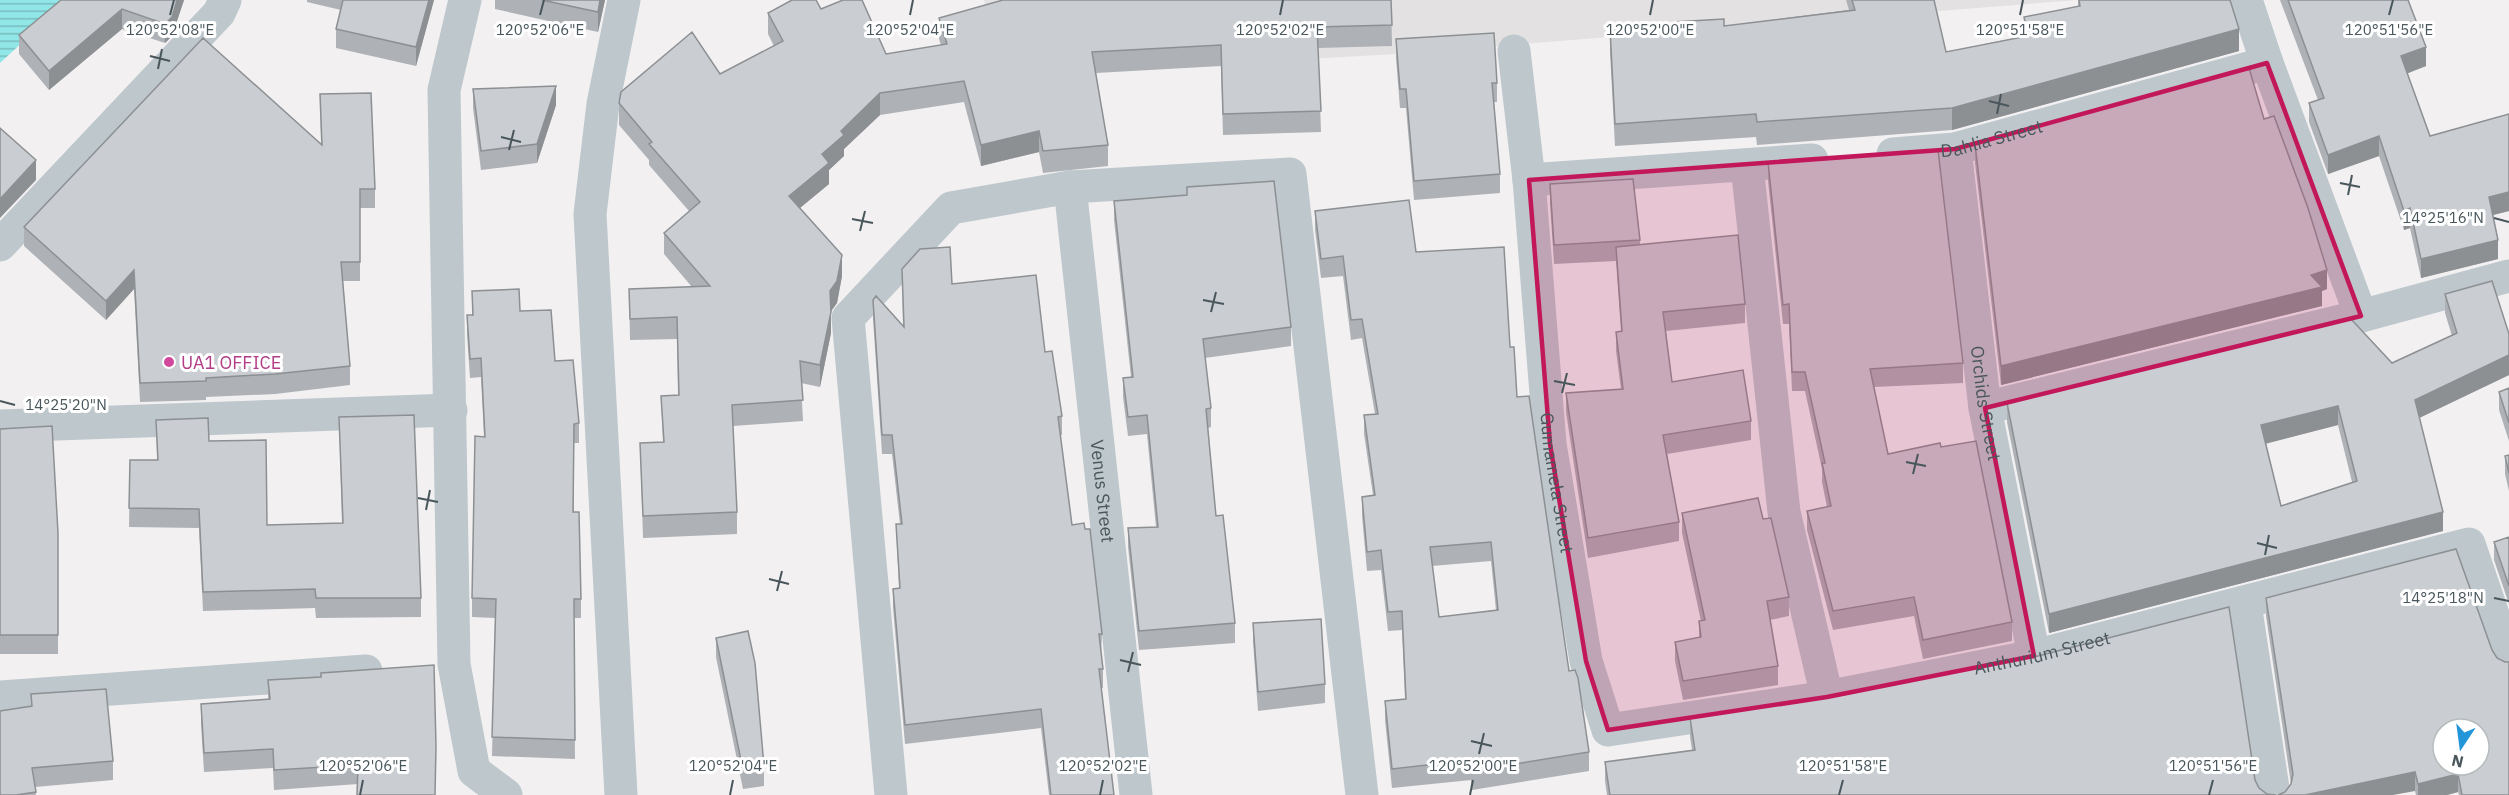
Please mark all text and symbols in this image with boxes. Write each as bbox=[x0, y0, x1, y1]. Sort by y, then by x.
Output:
text: 120°52'08"E bbox=[126, 20, 214, 39]
text: 120°52'06"E bbox=[496, 20, 584, 39]
text: 120°52'04"E bbox=[866, 20, 954, 39]
text: 120°52'02"E bbox=[1236, 20, 1324, 39]
text: 120°52'00"E bbox=[1606, 20, 1694, 39]
text: 120°51'58"E bbox=[1976, 20, 2064, 39]
text: 120°51'56"E bbox=[2345, 20, 2433, 39]
street label: Dahlia Street bbox=[1940, 114, 2045, 162]
text: 14°25'16"N bbox=[2402, 208, 2484, 227]
street label: Orchids Street bbox=[1966, 344, 2007, 462]
place label: UA1 OFFICE bbox=[181, 351, 281, 374]
marker: UA1 OFFICE bbox=[162, 355, 176, 369]
text: 14°25'20"N bbox=[25, 395, 107, 414]
street label: Gumamela Street bbox=[1536, 412, 1579, 555]
street label: Venus Street bbox=[1086, 439, 1120, 544]
text: 14°25'18"N bbox=[2402, 588, 2484, 607]
street label: Anthurium Street bbox=[1972, 625, 2112, 679]
north arrow bbox=[2431, 717, 2491, 777]
text: N bbox=[2450, 751, 2466, 773]
text: 120°52'06"E bbox=[319, 756, 407, 775]
text: 120°52'04"E bbox=[689, 756, 777, 775]
text: 120°52'02"E bbox=[1059, 756, 1147, 775]
text: 120°52'00"E bbox=[1429, 756, 1517, 775]
text: 120°51'58"E bbox=[1799, 756, 1887, 775]
text: 120°51'56"E bbox=[2169, 756, 2257, 775]

